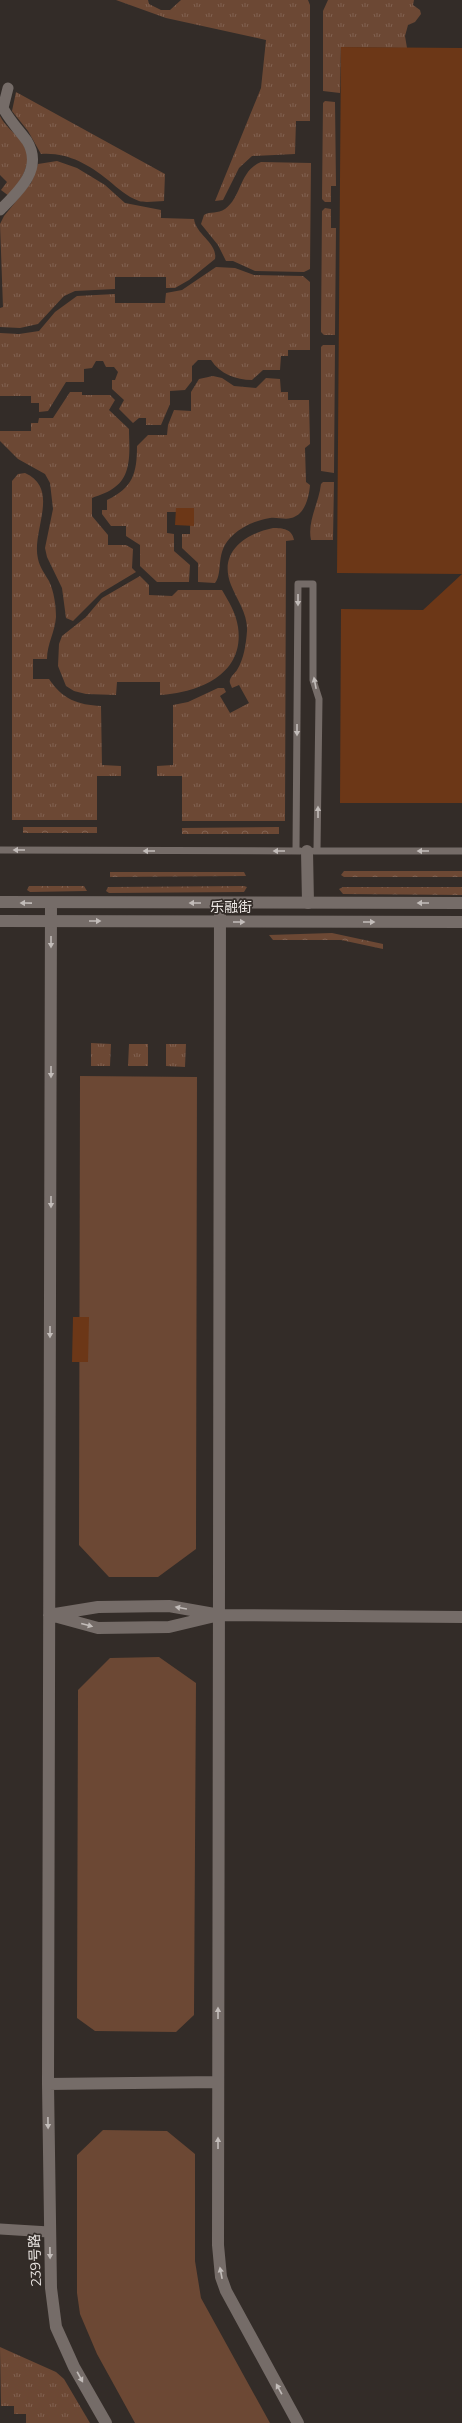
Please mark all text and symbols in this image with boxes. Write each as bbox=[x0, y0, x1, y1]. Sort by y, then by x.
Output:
one-way arrow bbox=[295, 594, 301, 607]
one-way arrow bbox=[311, 676, 317, 689]
one-way arrow bbox=[294, 724, 300, 737]
one-way arrow bbox=[315, 805, 321, 818]
one-way arrow bbox=[12, 847, 25, 853]
one-way arrow bbox=[142, 848, 155, 854]
one-way arrow bbox=[272, 848, 285, 854]
one-way arrow bbox=[416, 848, 429, 854]
street label: 乐融街 bbox=[210, 898, 252, 916]
one-way arrow bbox=[20, 899, 32, 906]
one-way arrow bbox=[188, 900, 201, 906]
one-way arrow bbox=[416, 900, 429, 906]
one-way arrow bbox=[89, 918, 102, 924]
one-way arrow bbox=[233, 919, 246, 925]
one-way arrow bbox=[363, 919, 376, 925]
one-way arrow bbox=[48, 936, 54, 949]
one-way arrow bbox=[48, 1066, 54, 1079]
one-way arrow bbox=[48, 1196, 54, 1209]
one-way arrow bbox=[47, 1326, 53, 1339]
one-way arrow bbox=[175, 1605, 188, 1611]
one-way arrow bbox=[81, 1622, 93, 1628]
one-way arrow bbox=[215, 2006, 221, 2019]
one-way arrow bbox=[45, 2117, 51, 2130]
one-way arrow bbox=[215, 2136, 221, 2149]
street label: 239号路 bbox=[25, 2234, 45, 2286]
one-way arrow bbox=[46, 2247, 53, 2259]
one-way arrow bbox=[218, 2267, 224, 2279]
one-way arrow bbox=[76, 2371, 83, 2383]
one-way arrow bbox=[275, 2383, 282, 2395]

